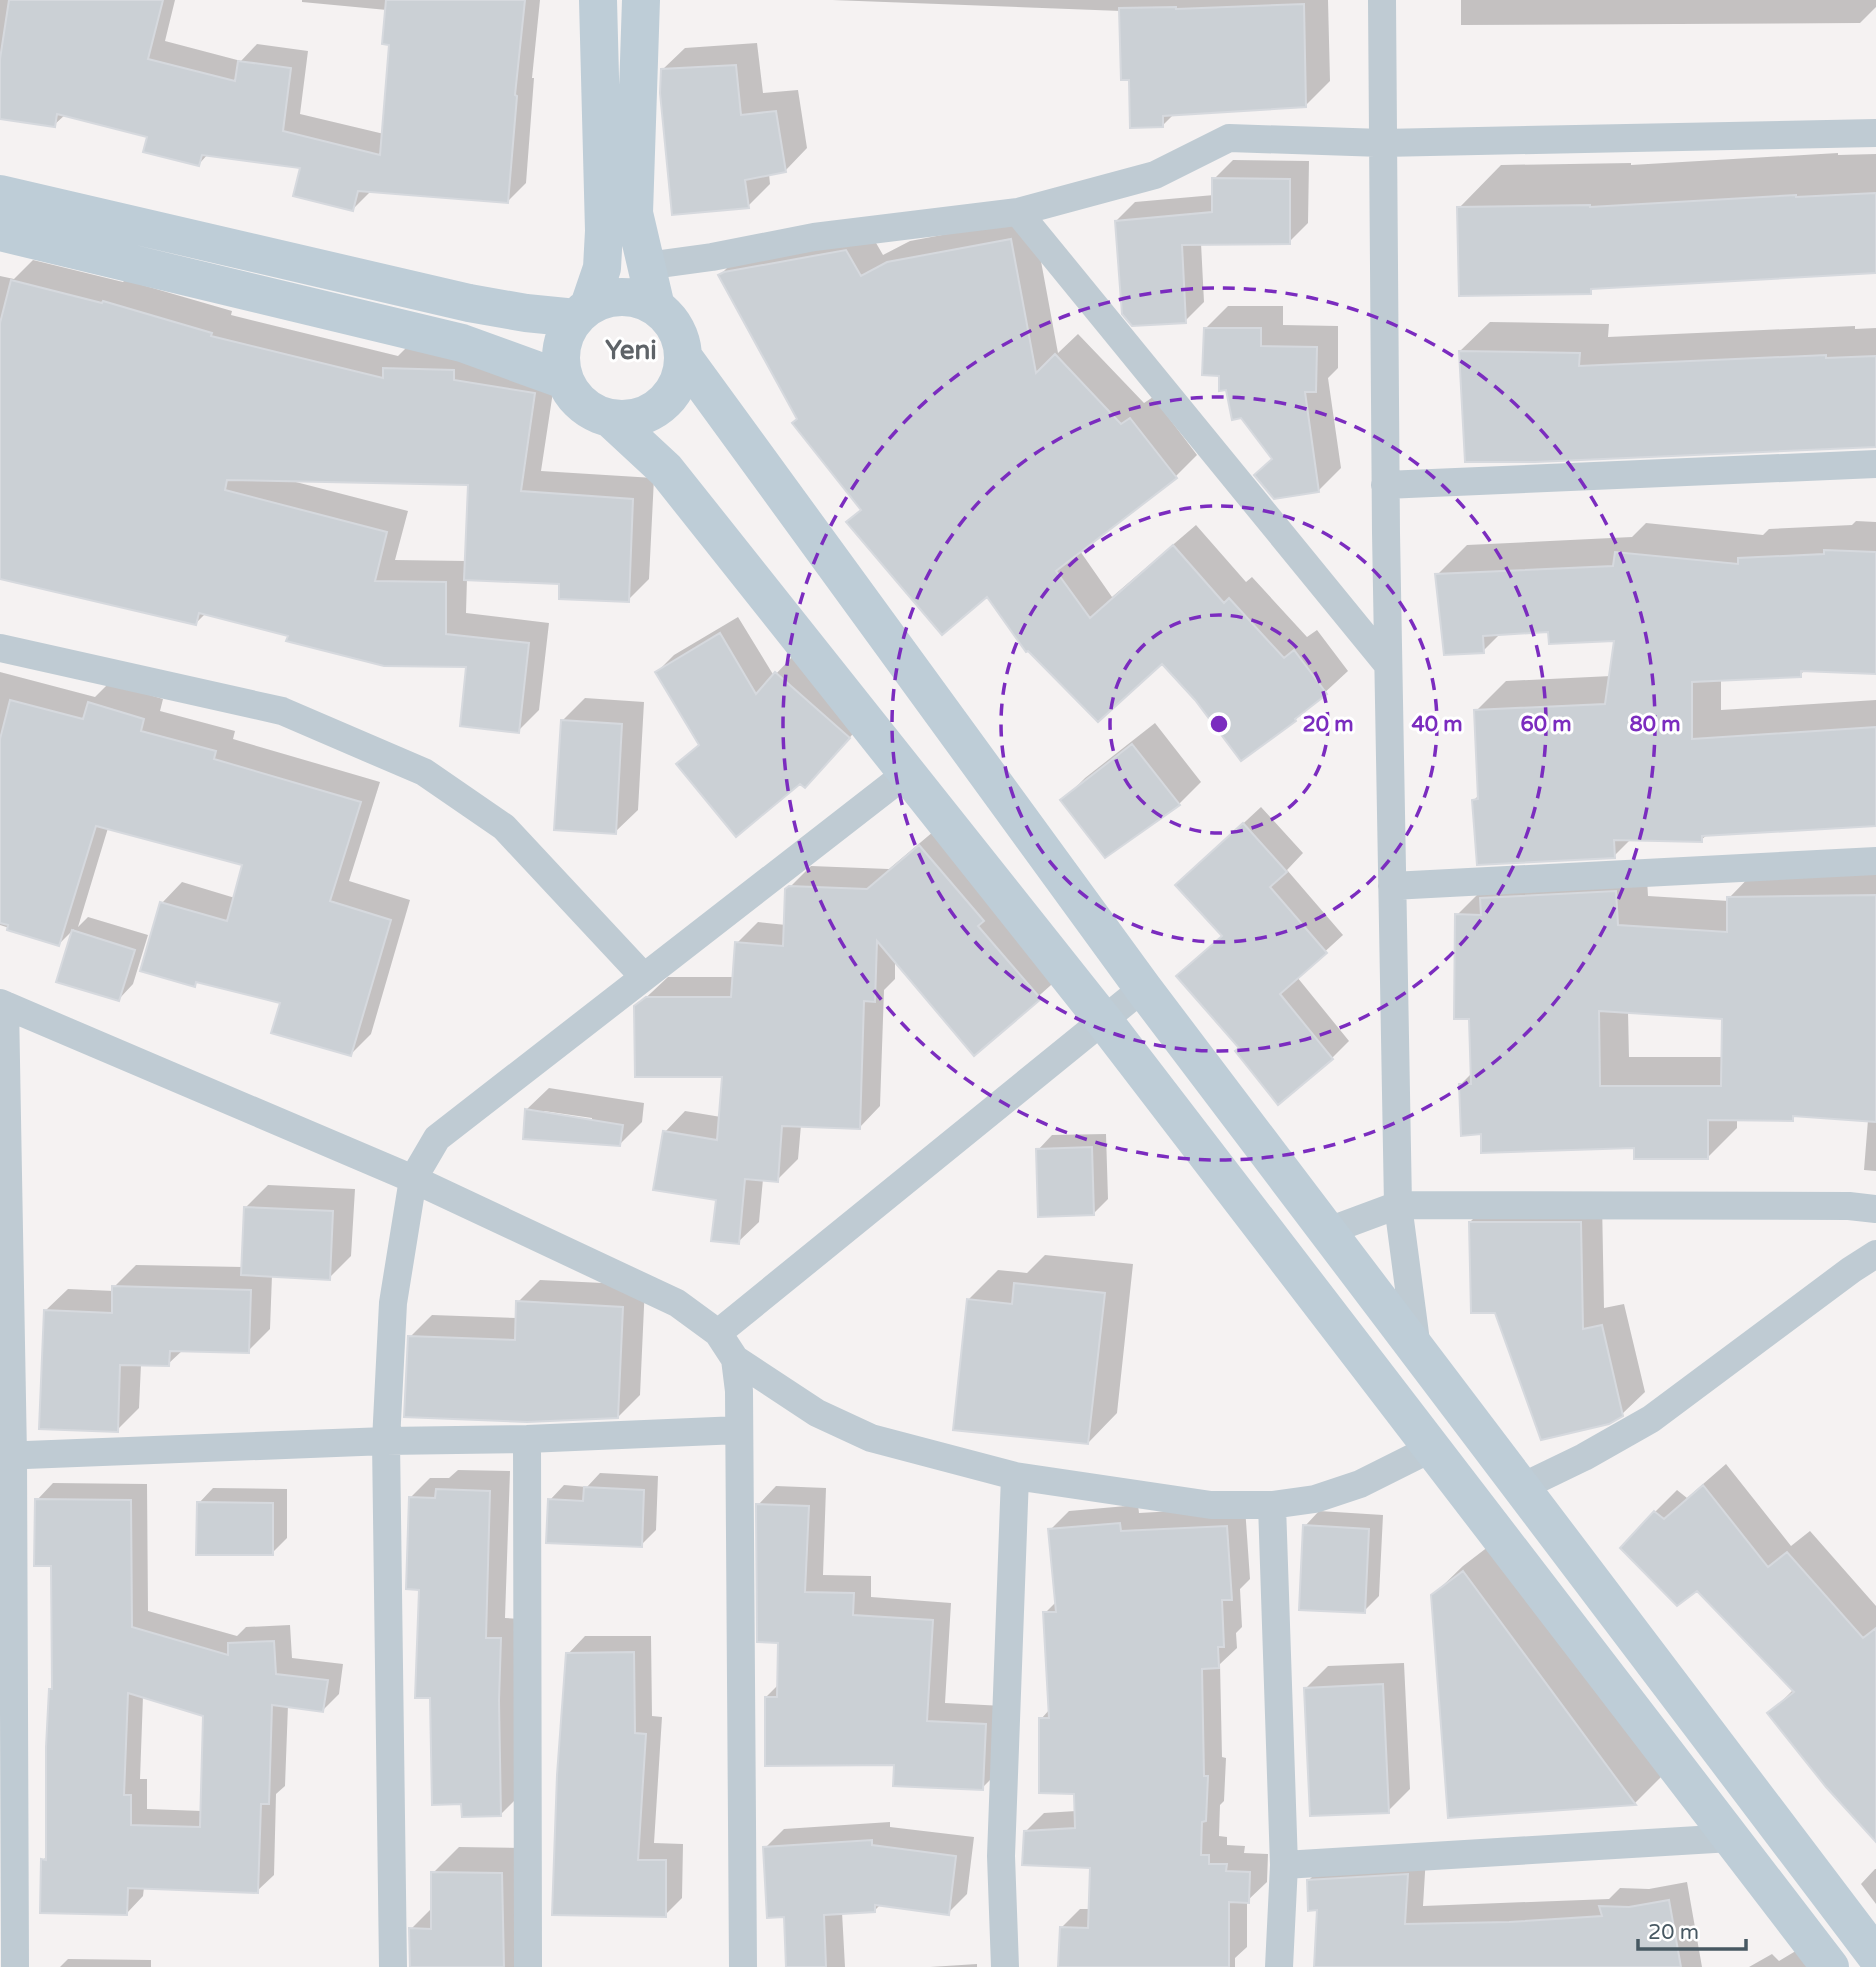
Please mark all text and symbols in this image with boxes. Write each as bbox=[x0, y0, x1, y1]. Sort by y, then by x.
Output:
district label: Yeni bbox=[605, 335, 657, 366]
centre of rings bbox=[1207, 712, 1231, 736]
text: 20 m bbox=[1302, 712, 1354, 737]
text: 40 m bbox=[1411, 712, 1463, 737]
text: 60 m bbox=[1520, 712, 1572, 737]
text: 80 m bbox=[1629, 712, 1681, 737]
scale bar bbox=[1638, 1908, 1746, 1952]
text: 20 m bbox=[1648, 1920, 1699, 1945]

